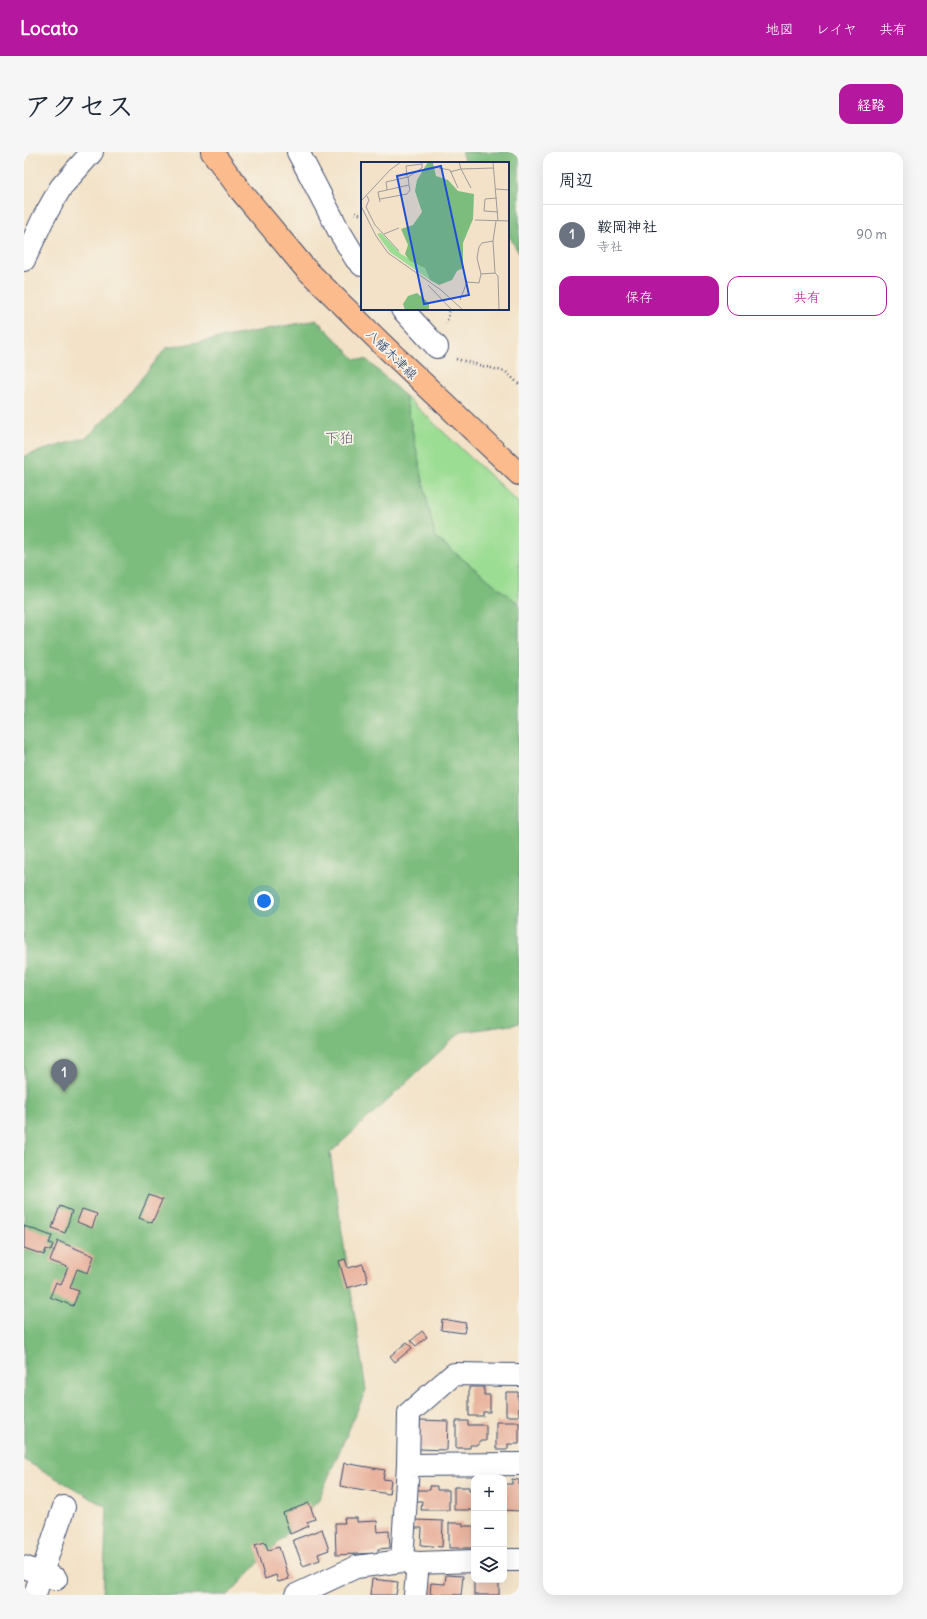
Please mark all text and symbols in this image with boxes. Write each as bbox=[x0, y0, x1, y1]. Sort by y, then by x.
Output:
text: Locato bbox=[20, 16, 78, 40]
text: 地図 bbox=[766, 20, 794, 38]
text: レイヤ bbox=[816, 20, 857, 38]
text: 共有 bbox=[879, 20, 907, 38]
button: 経路 bbox=[839, 84, 903, 124]
text: アクセス bbox=[24, 88, 134, 124]
inset map bbox=[361, 162, 509, 310]
text: 周辺 bbox=[559, 169, 593, 191]
text: 鞍岡神社 bbox=[597, 217, 657, 236]
text: 1 bbox=[569, 226, 575, 243]
text: 90 m bbox=[856, 226, 887, 243]
text: 寺社 bbox=[597, 238, 623, 255]
button: 保存 bbox=[559, 276, 719, 316]
button: 共有 bbox=[727, 276, 887, 316]
street label: 八幡木津線 bbox=[362, 326, 422, 384]
district label: 下狛 bbox=[324, 428, 354, 447]
your location bbox=[254, 891, 274, 911]
pin: 1 bbox=[51, 1059, 77, 1092]
map controls bbox=[471, 1475, 507, 1583]
button: + bbox=[471, 1475, 507, 1511]
button: − bbox=[471, 1511, 507, 1547]
button: layers bbox=[471, 1547, 507, 1583]

